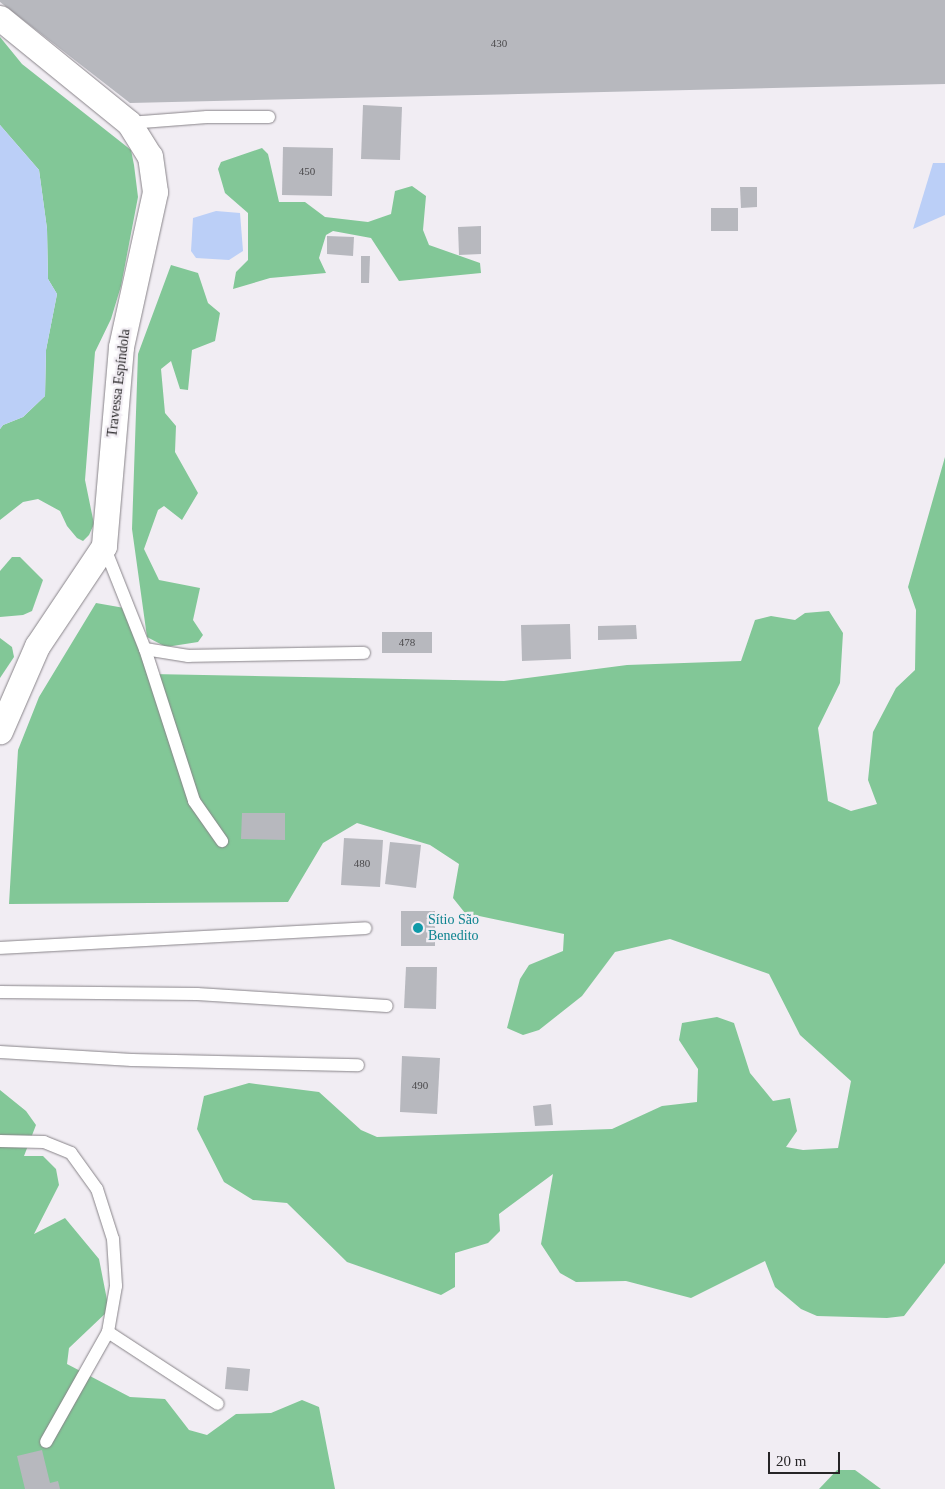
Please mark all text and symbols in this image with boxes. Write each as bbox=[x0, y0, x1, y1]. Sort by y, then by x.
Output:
house number: 430 bbox=[491, 36, 507, 50]
house number: 450 bbox=[299, 164, 315, 178]
street label: Travessa Espíndola bbox=[104, 328, 134, 438]
house number: 478 bbox=[399, 635, 415, 649]
house number: 480 bbox=[354, 856, 370, 870]
place label: Sítio São Benedito bbox=[428, 912, 479, 944]
marker: Sítio São Benedito bbox=[412, 922, 424, 934]
house number: 490 bbox=[412, 1078, 428, 1092]
scale bar bbox=[770, 1442, 842, 1474]
text: 20 m bbox=[776, 1453, 806, 1469]

